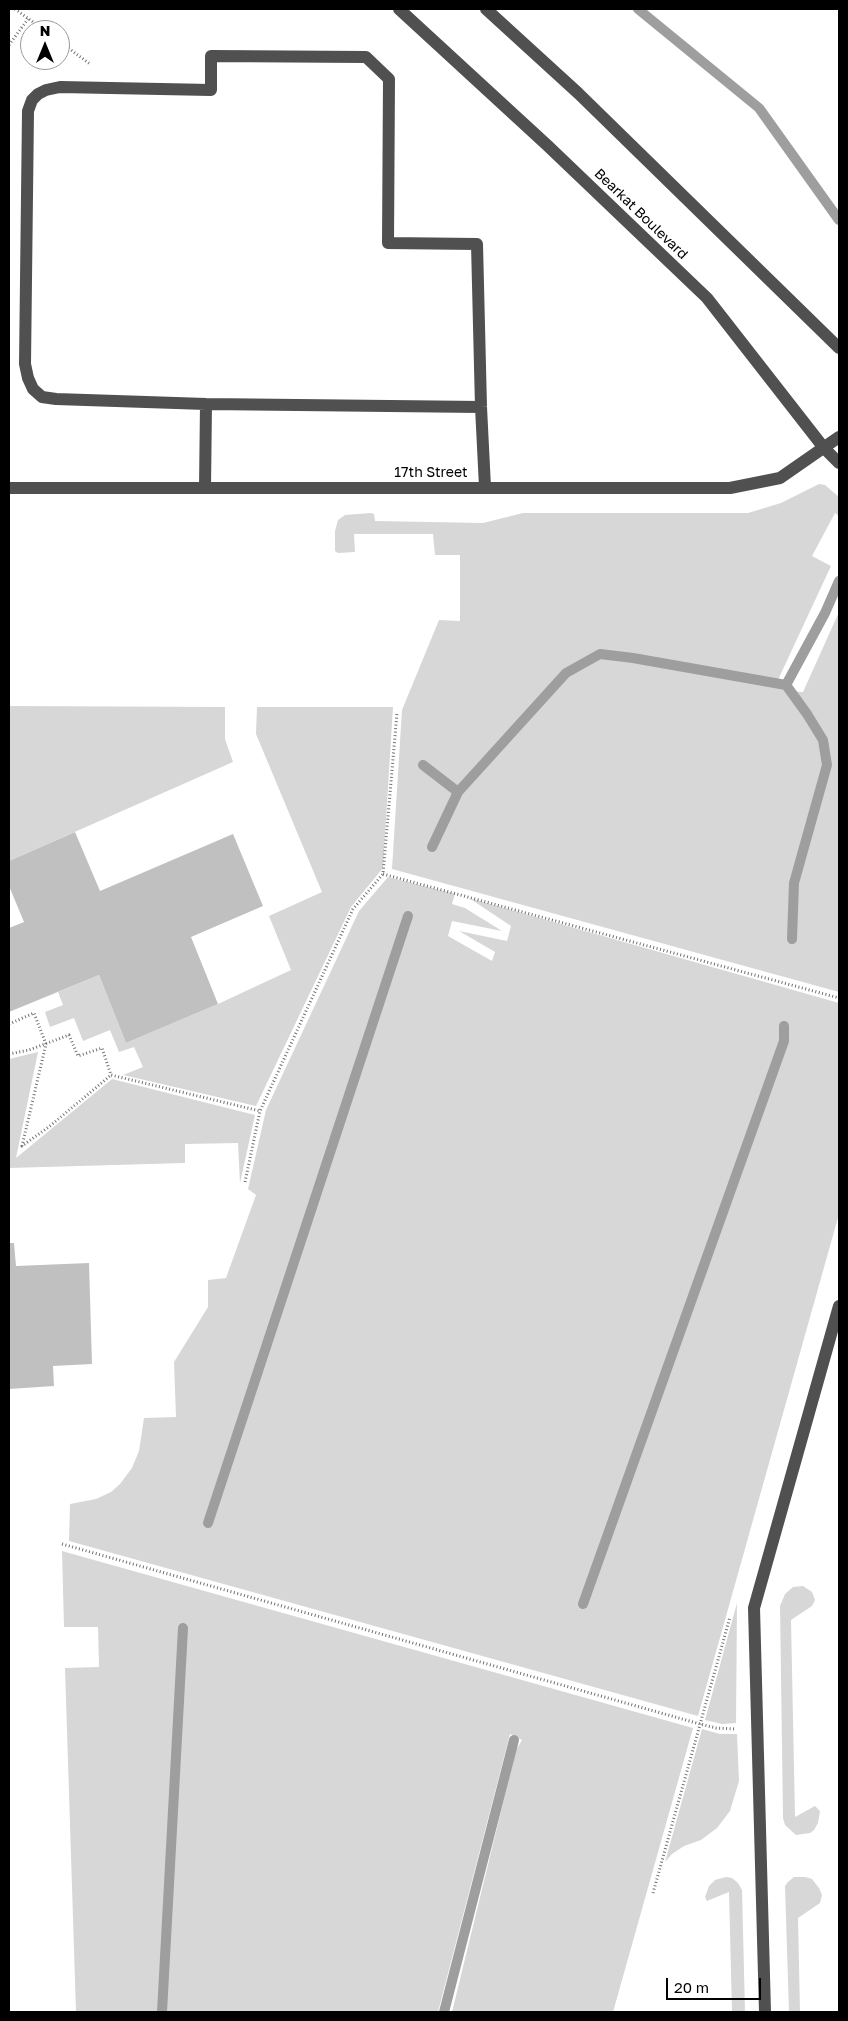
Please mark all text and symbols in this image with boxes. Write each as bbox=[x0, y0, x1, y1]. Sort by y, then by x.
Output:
north arrow bbox=[20, 20, 70, 70]
text: N bbox=[40, 22, 50, 39]
street label: Bearkat Boulevard bbox=[591, 165, 691, 263]
street label: 17th Street bbox=[394, 465, 468, 481]
scale bar bbox=[668, 1968, 763, 2000]
text: 20 m bbox=[674, 1978, 709, 1996]

